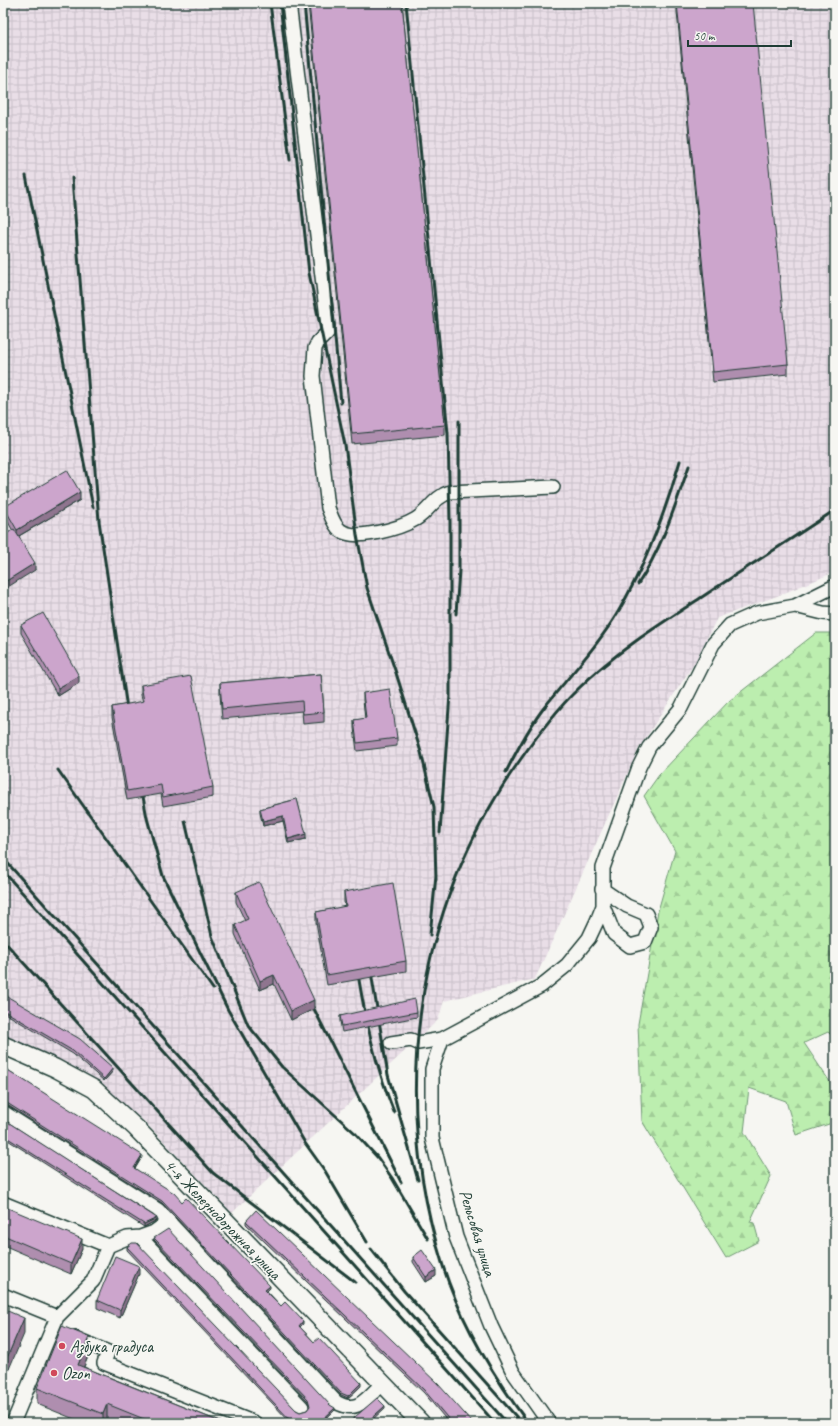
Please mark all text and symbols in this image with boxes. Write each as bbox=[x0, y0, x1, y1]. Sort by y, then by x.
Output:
scale bar bbox=[688, 22, 791, 48]
text: 50 m bbox=[694, 28, 716, 44]
street label: 4-я Железнодорожная улица bbox=[159, 1155, 286, 1285]
street label: Рельсовая улица bbox=[454, 1187, 501, 1280]
place label: Азбука градуса bbox=[70, 1336, 154, 1358]
marker: Азбука градуса bbox=[57, 1341, 67, 1351]
place label: Ozon bbox=[62, 1363, 90, 1384]
marker: Ozon bbox=[49, 1368, 59, 1378]

